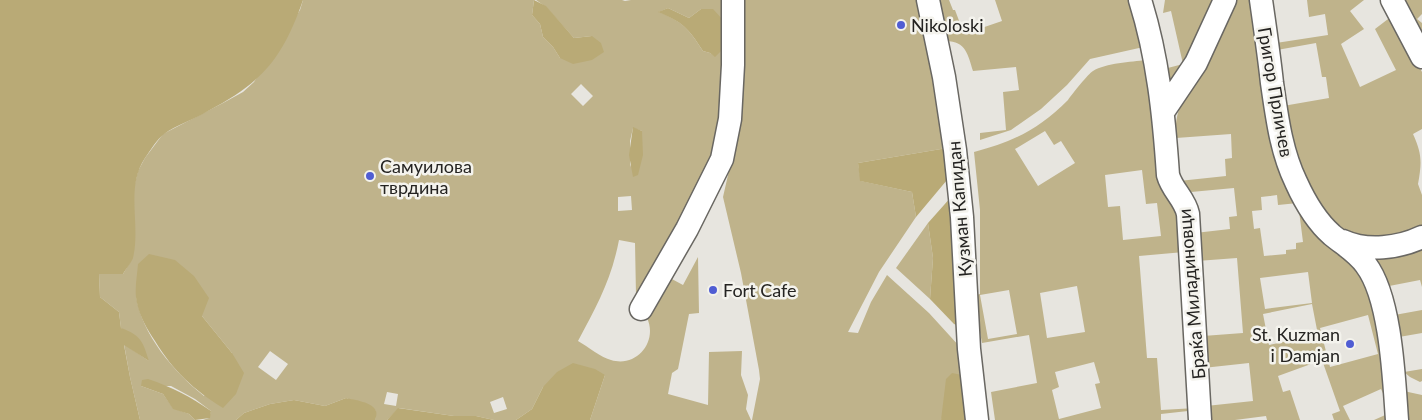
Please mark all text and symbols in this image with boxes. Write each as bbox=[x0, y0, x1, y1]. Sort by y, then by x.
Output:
place label: Nikoloski bbox=[911, 14, 983, 36]
marker: Nikoloski bbox=[895, 19, 907, 31]
street label: Григор Прличев bbox=[1254, 25, 1298, 159]
street label: Кузман Капидан bbox=[942, 140, 976, 278]
place label: Самуилова тврдина bbox=[380, 155, 472, 198]
marker: Самуилова тврдина bbox=[364, 170, 376, 182]
street label: Браќа Миладиновци bbox=[1173, 208, 1209, 380]
place label: Fort Cafe bbox=[723, 279, 797, 301]
marker: Fort Cafe bbox=[707, 284, 719, 296]
place label: St. Kuzman i Damjan bbox=[1252, 323, 1340, 366]
marker: St. Kuzman i Damjan bbox=[1344, 338, 1356, 350]

